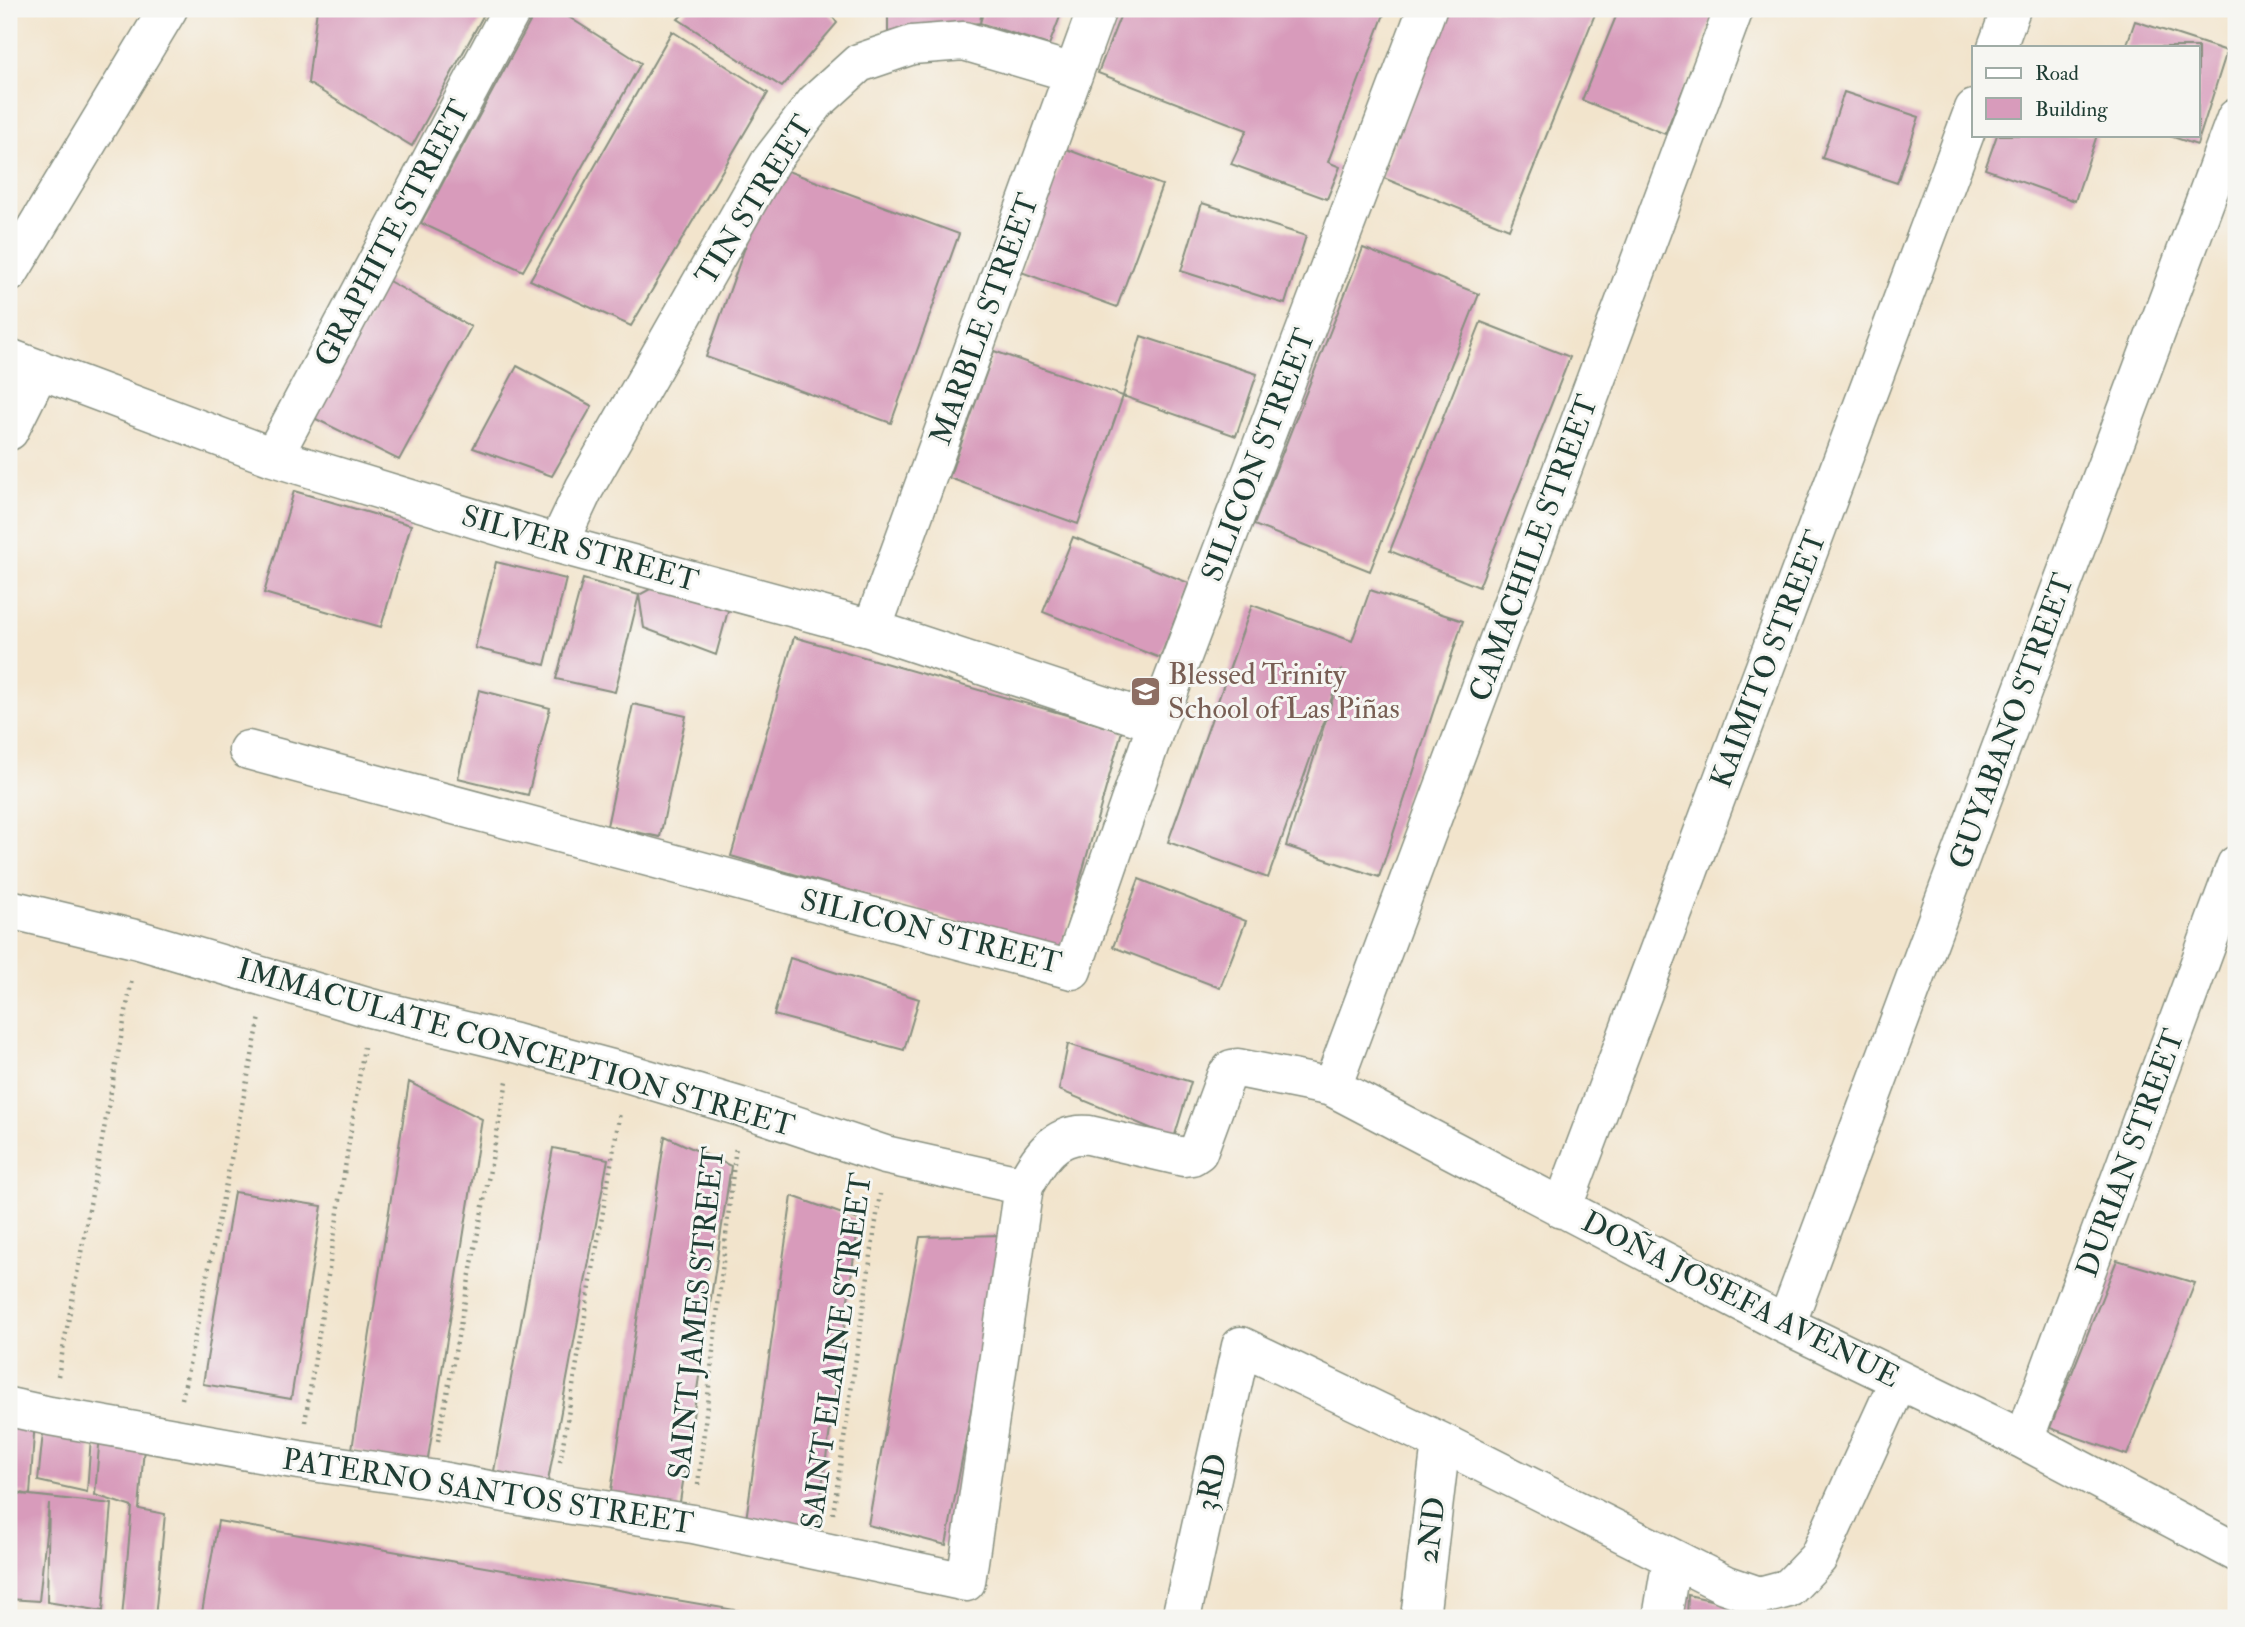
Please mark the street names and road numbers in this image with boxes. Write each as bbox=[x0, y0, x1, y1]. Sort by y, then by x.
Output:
street label: GRAPHITE STREET bbox=[307, 94, 478, 373]
street label: TIN STREET bbox=[687, 108, 821, 292]
street label: MARBLE STREET bbox=[922, 188, 1047, 450]
street label: SILICON STREET bbox=[1193, 324, 1324, 587]
street label: CAMACHILE STREET bbox=[1461, 390, 1606, 706]
street label: SILVER STREET bbox=[457, 497, 703, 600]
street label: KAIMITO STREET bbox=[1702, 525, 1835, 793]
street label: GUYABANO STREET bbox=[1941, 569, 2082, 874]
street label: SILICON STREET bbox=[797, 881, 1065, 982]
street label: IMMACULATE CONCEPTION STREET bbox=[233, 950, 799, 1145]
street label: DURIAN STREET bbox=[2068, 1024, 2193, 1282]
street label: SAINT JAMES STREET bbox=[661, 1145, 732, 1481]
street label: SAINT ELAINE STREET bbox=[793, 1171, 880, 1532]
street label: DOÑA JOSEFA AVENUE bbox=[1576, 1203, 1906, 1396]
street label: PATERNO SANTOS STREET bbox=[280, 1441, 696, 1542]
street label: 3RD bbox=[1187, 1450, 1236, 1514]
street label: 2ND bbox=[1409, 1495, 1454, 1565]

